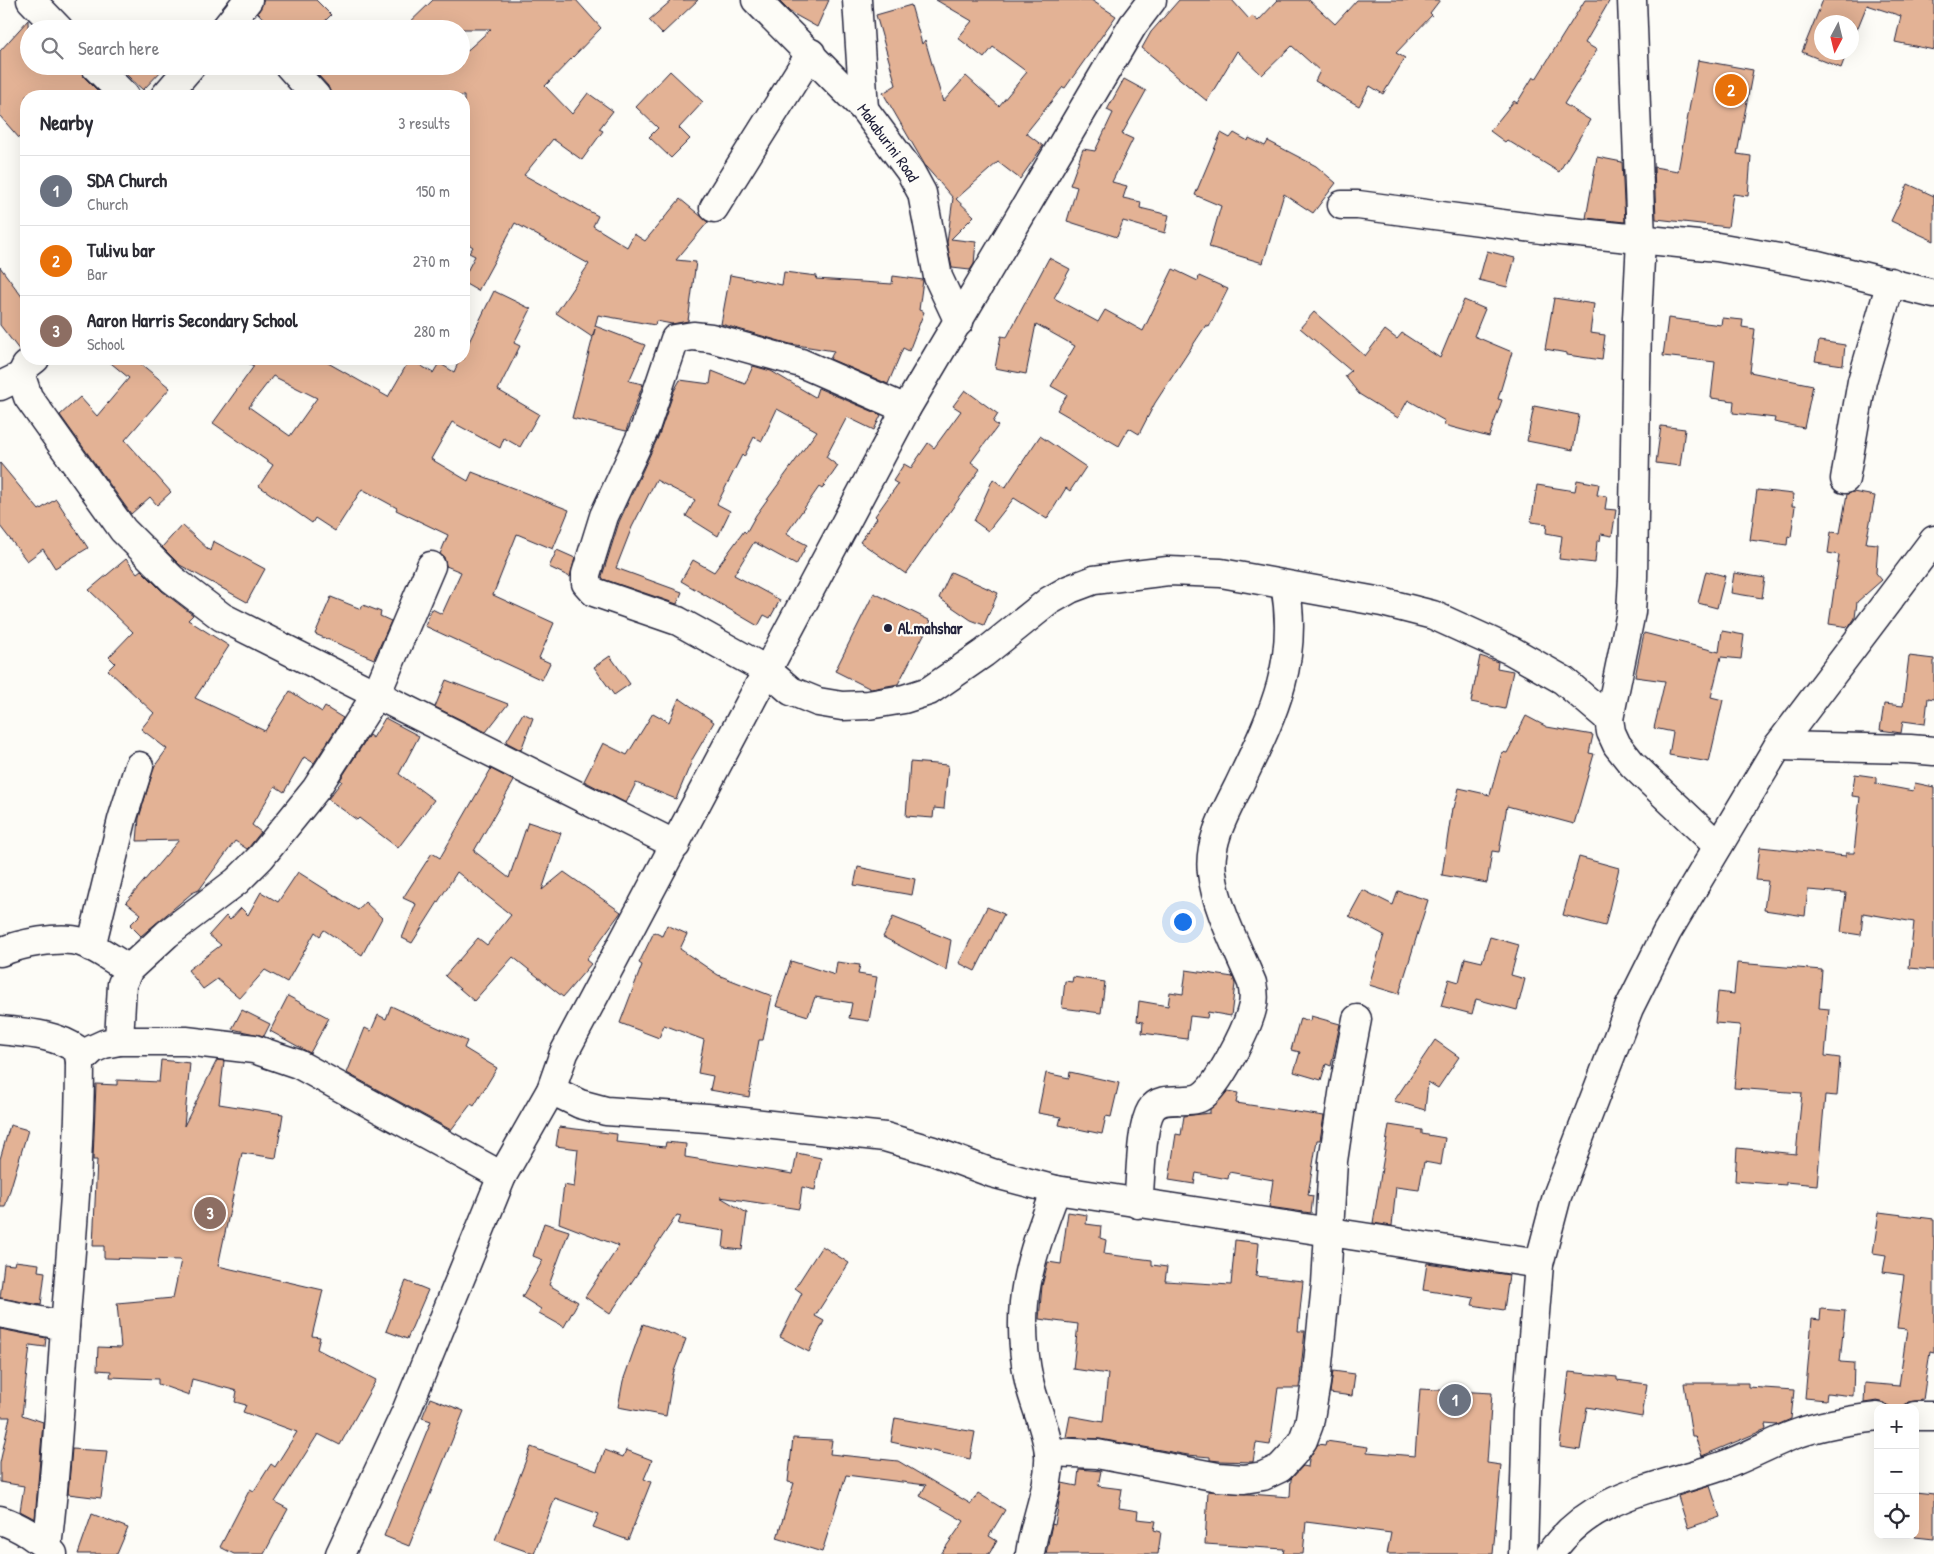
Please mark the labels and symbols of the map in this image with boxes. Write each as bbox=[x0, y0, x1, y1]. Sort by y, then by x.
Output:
north arrow bbox=[1814, 15, 1859, 60]
pin: 2 bbox=[1715, 71, 1747, 109]
street label: Makaburini Road bbox=[852, 99, 925, 185]
place label: Al.mahshar bbox=[898, 617, 964, 639]
marker: Al.mahshar bbox=[882, 622, 894, 634]
your location bbox=[1170, 909, 1196, 935]
pin: 3 bbox=[194, 1194, 226, 1232]
pin: 1 bbox=[1439, 1381, 1471, 1419]

